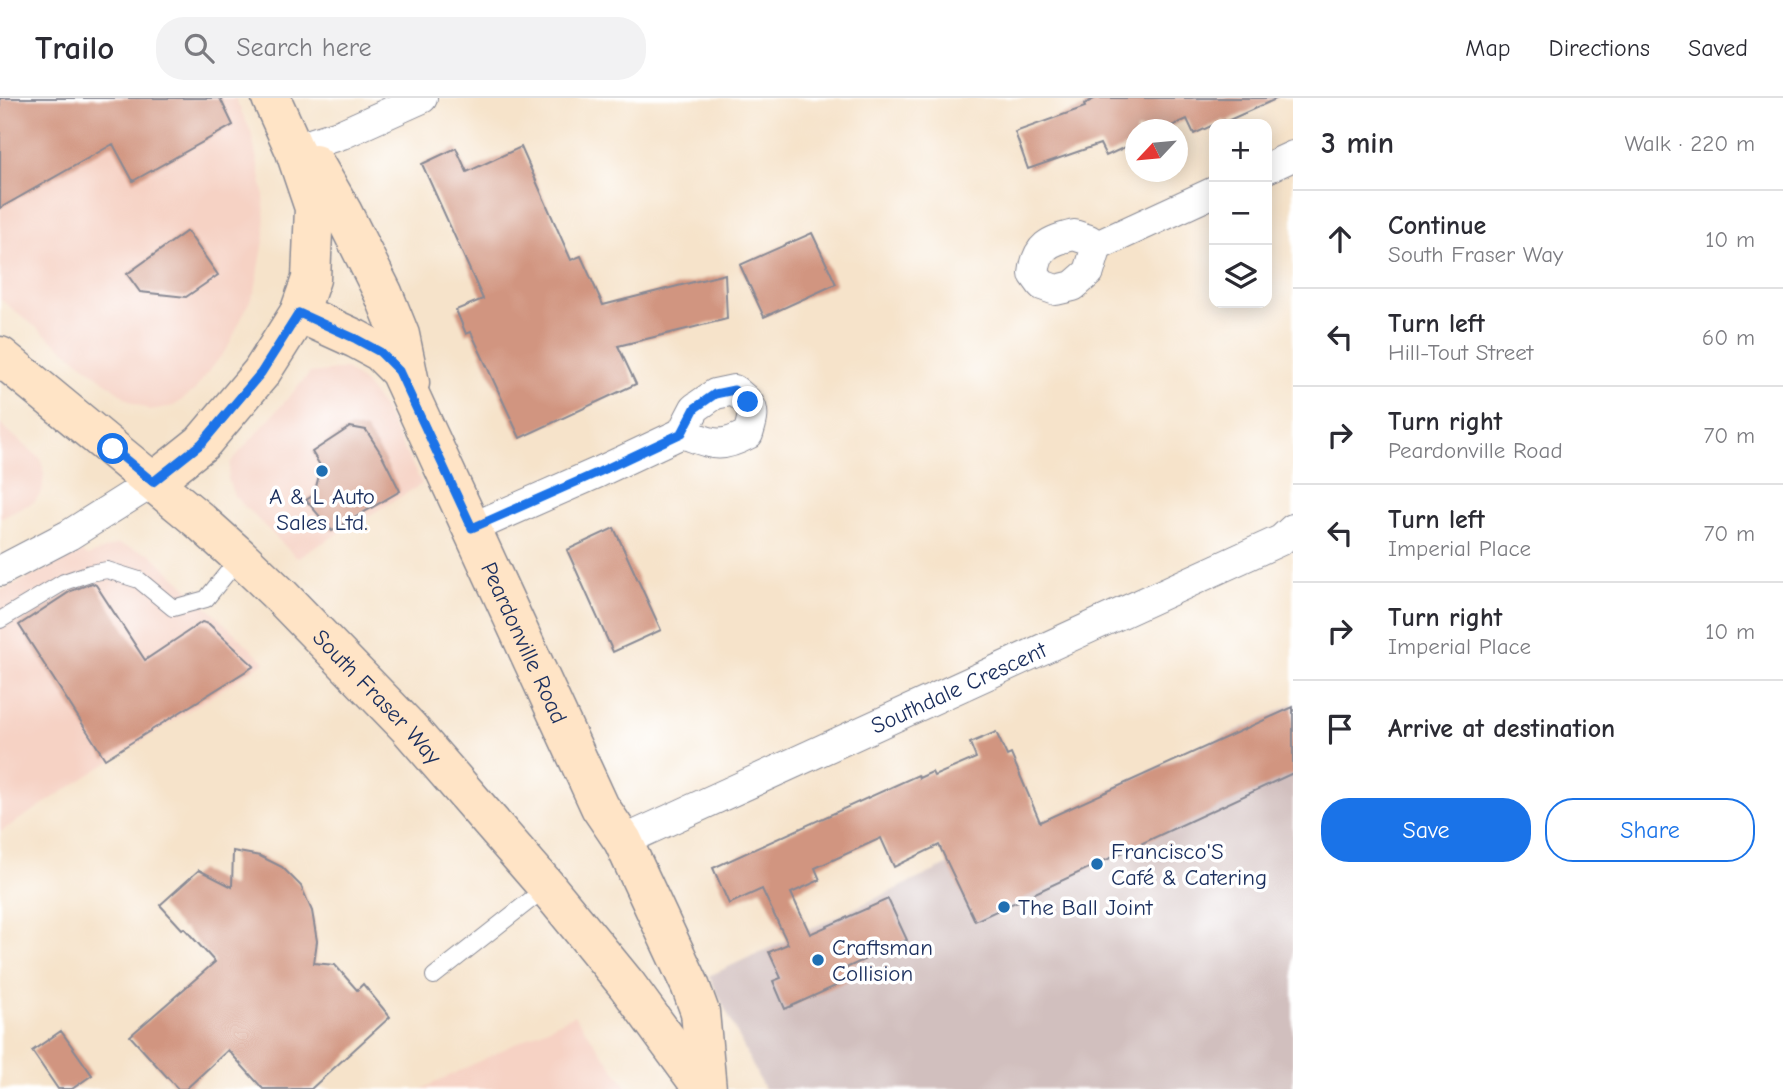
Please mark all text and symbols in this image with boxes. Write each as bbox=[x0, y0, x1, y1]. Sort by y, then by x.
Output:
search box bbox=[156, 17, 646, 80]
text: Trailo bbox=[35, 29, 114, 67]
icon: search bbox=[180, 29, 218, 67]
text: Search here bbox=[236, 33, 372, 63]
text: Map bbox=[1465, 34, 1511, 62]
text: Directions bbox=[1549, 34, 1650, 62]
text: Saved bbox=[1688, 34, 1748, 62]
north arrow bbox=[1125, 119, 1188, 182]
map controls bbox=[1209, 119, 1272, 308]
button: + bbox=[1209, 119, 1272, 182]
text: 3 min bbox=[1321, 126, 1394, 161]
text: Walk · 220 m bbox=[1624, 130, 1755, 157]
button: − bbox=[1209, 182, 1272, 245]
text: Continue bbox=[1388, 211, 1486, 241]
icon: ahead bbox=[1321, 220, 1359, 258]
text: 10 m bbox=[1705, 226, 1755, 253]
text: South Fraser Way bbox=[1388, 241, 1563, 268]
button: layers bbox=[1209, 245, 1272, 308]
text: Turn left bbox=[1388, 309, 1485, 339]
icon: left bbox=[1321, 318, 1359, 356]
text: 60 m bbox=[1702, 324, 1755, 351]
text: Hill-Tout Street bbox=[1388, 339, 1533, 366]
route end bbox=[732, 386, 763, 417]
text: Turn right bbox=[1388, 407, 1502, 437]
icon: right bbox=[1321, 416, 1359, 454]
text: 70 m bbox=[1703, 422, 1755, 449]
route start bbox=[97, 433, 128, 464]
text: Peardonville Road bbox=[1388, 437, 1563, 464]
marker: A & L Auto Sales Ltd. bbox=[314, 463, 330, 479]
place label: A & L Auto Sales Ltd. bbox=[269, 483, 375, 536]
text: Turn left bbox=[1388, 505, 1485, 535]
icon: left bbox=[1321, 514, 1359, 552]
text: 70 m bbox=[1703, 520, 1755, 547]
text: Imperial Place bbox=[1388, 535, 1531, 562]
street label: Peardonville Road bbox=[475, 558, 573, 728]
text: Turn right bbox=[1388, 603, 1502, 633]
icon: right bbox=[1321, 612, 1359, 650]
text: 10 m bbox=[1705, 618, 1755, 645]
street label: South Fraser Way bbox=[307, 624, 448, 770]
text: Imperial Place bbox=[1388, 633, 1531, 660]
street label: Southdale Crescent bbox=[867, 636, 1052, 740]
icon: arrive bbox=[1321, 710, 1359, 748]
text: Arrive at destination bbox=[1388, 714, 1615, 744]
button: Save bbox=[1321, 798, 1531, 862]
button: Share bbox=[1545, 798, 1755, 862]
place label: Francisco'S Café & Catering bbox=[1111, 838, 1267, 891]
marker: Francisco'S Café & Catering bbox=[1089, 856, 1105, 872]
place label: The Ball Joint bbox=[1018, 894, 1154, 921]
marker: The Ball Joint bbox=[996, 899, 1012, 915]
place label: Craftsman Collision bbox=[832, 934, 933, 987]
marker: Craftsman Collision bbox=[810, 952, 826, 968]

